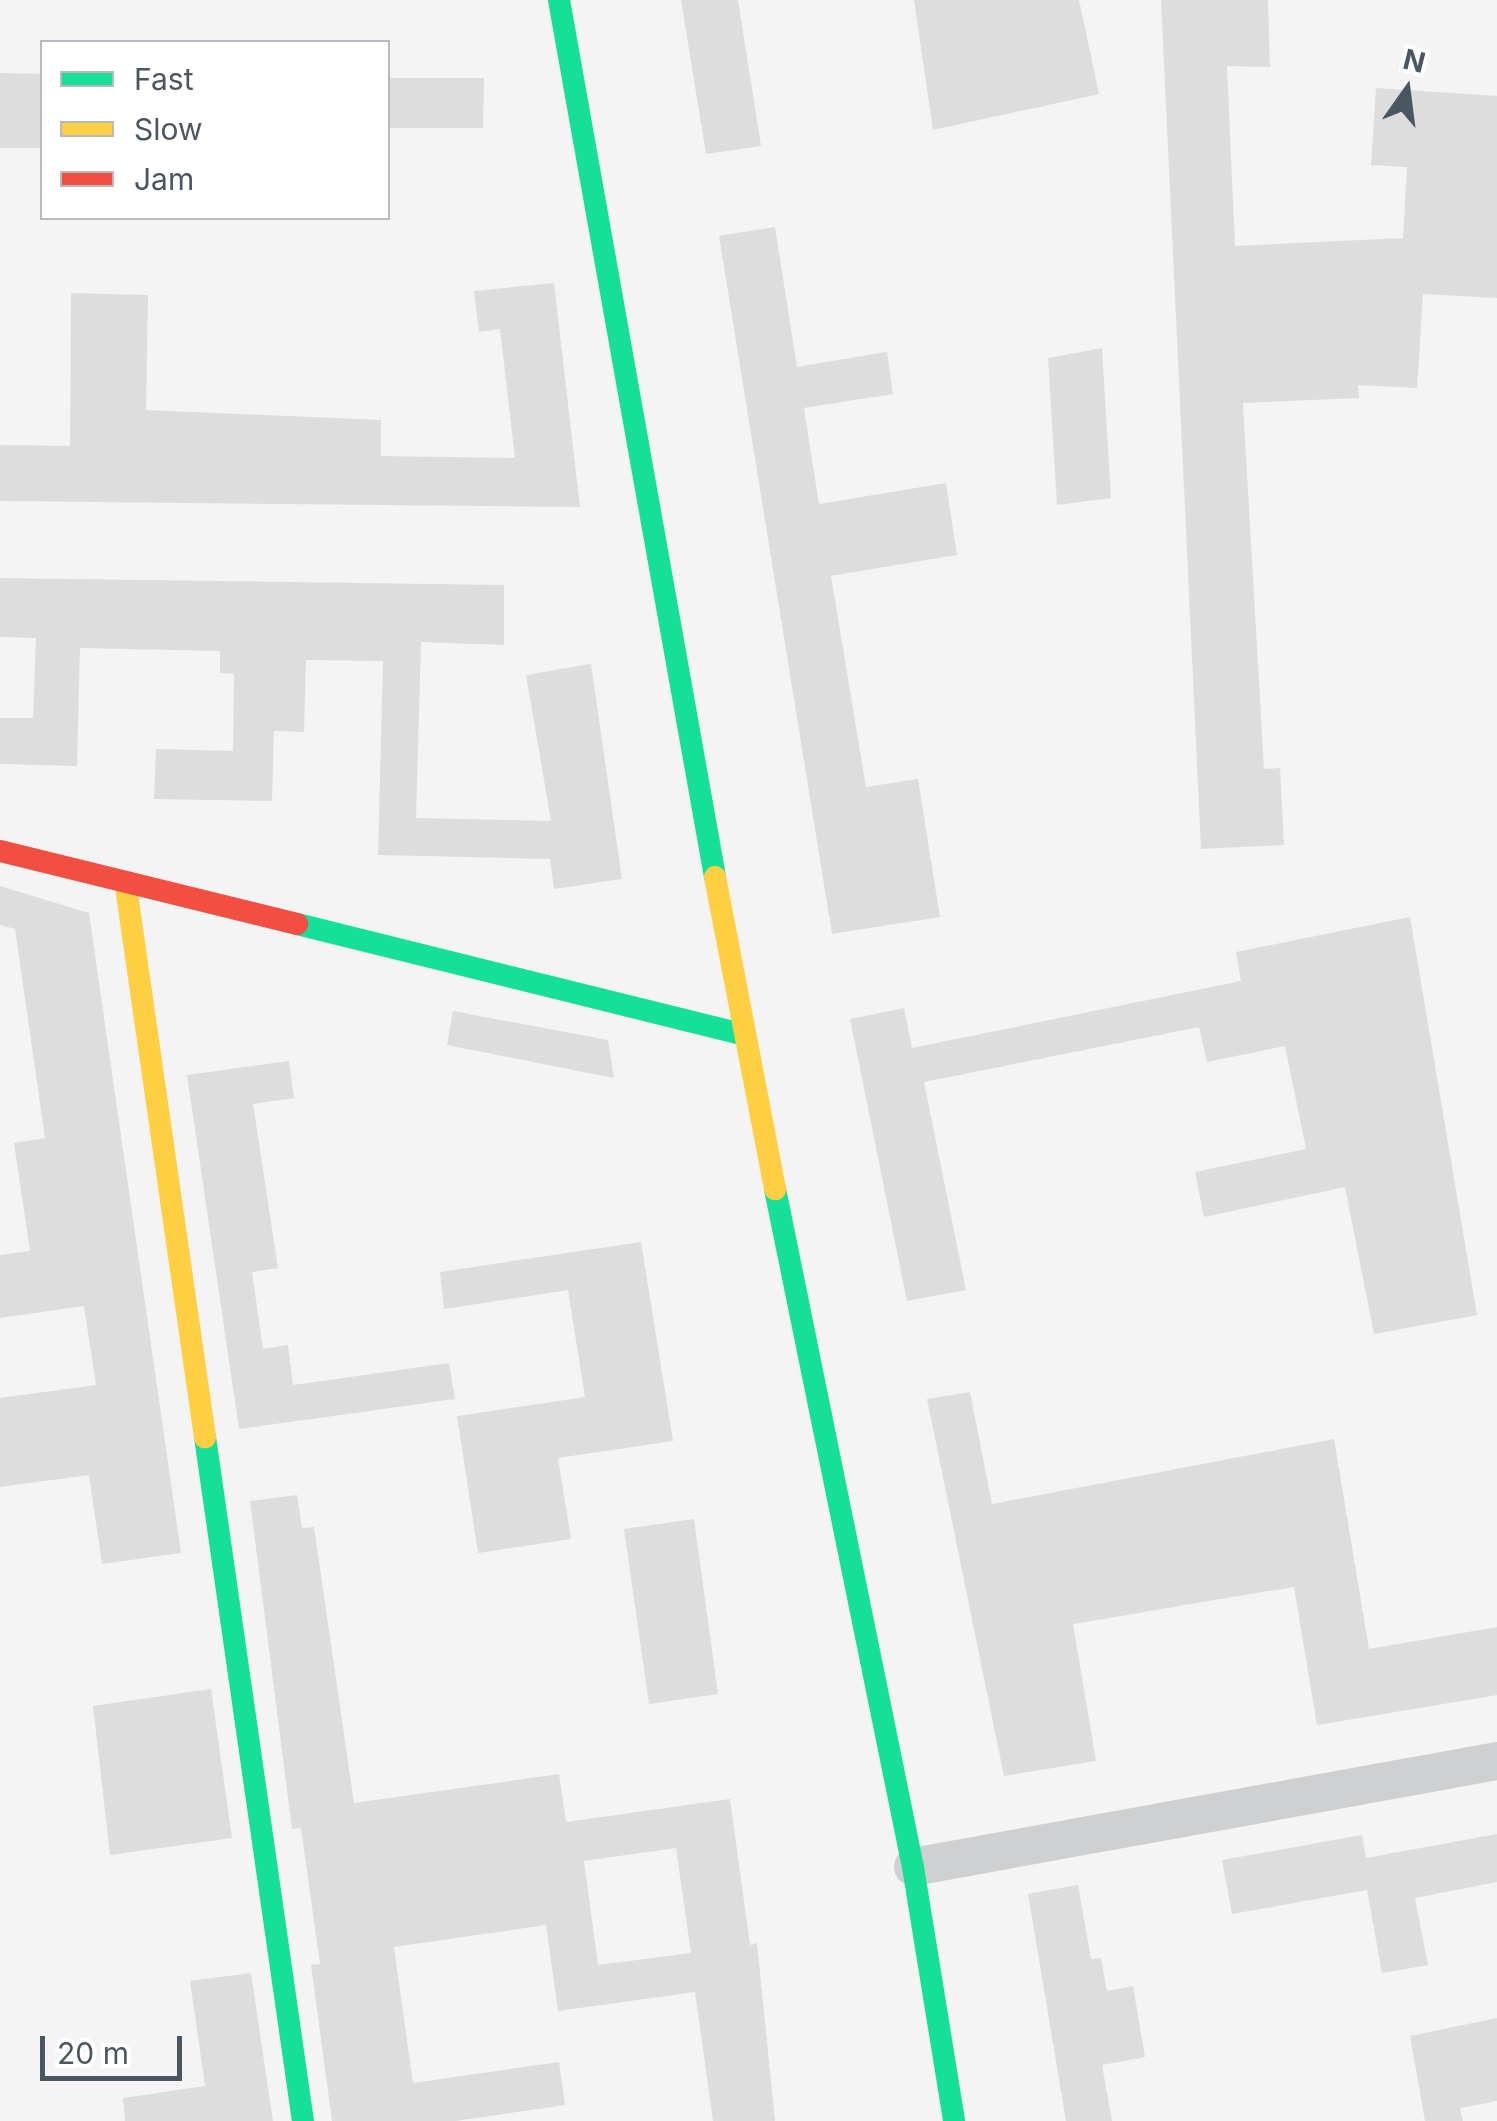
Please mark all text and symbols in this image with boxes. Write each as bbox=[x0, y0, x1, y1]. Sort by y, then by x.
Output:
legend bbox=[40, 40, 390, 220]
north arrow bbox=[1357, 40, 1457, 140]
text: N bbox=[1400, 42, 1429, 80]
text: Fast bbox=[134, 61, 193, 97]
text: Slow bbox=[134, 111, 203, 147]
text: Jam bbox=[134, 161, 194, 197]
scale bar bbox=[45, 2016, 188, 2078]
text: 20 m bbox=[57, 2035, 129, 2071]

